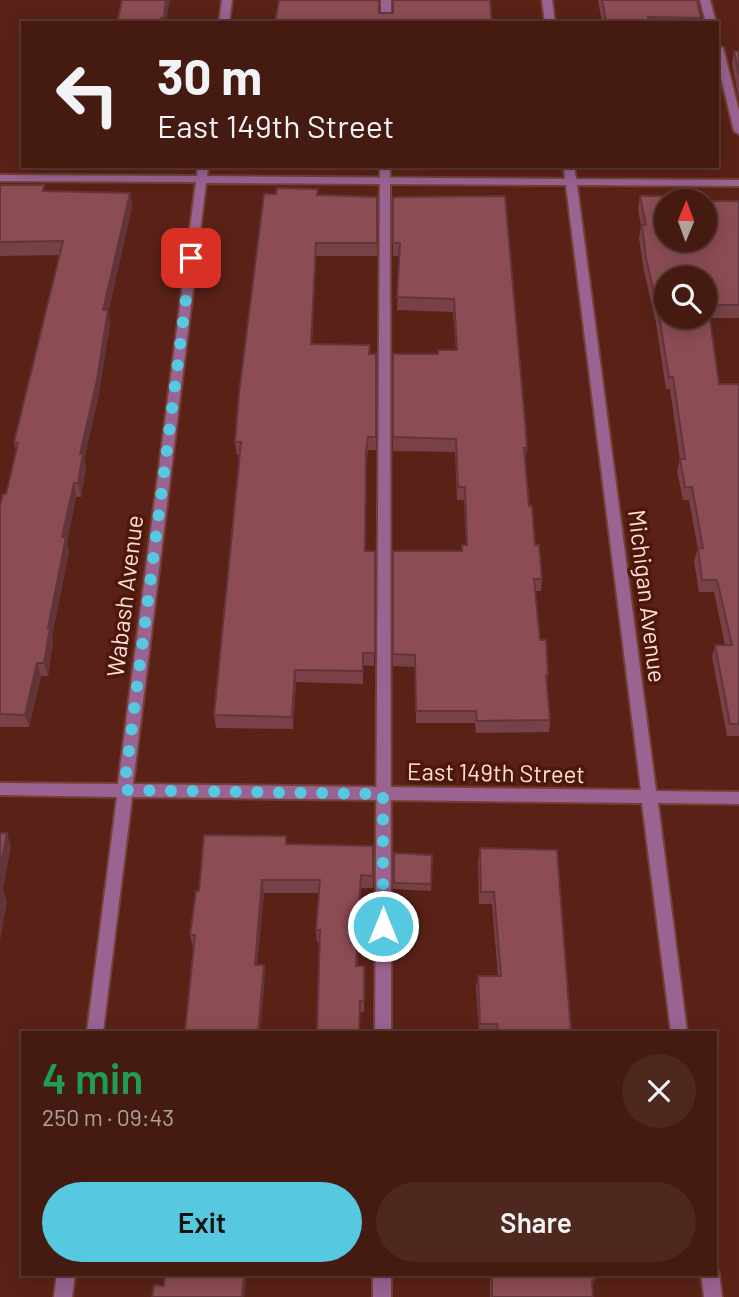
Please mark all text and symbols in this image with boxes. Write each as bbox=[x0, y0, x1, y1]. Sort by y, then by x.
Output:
text: 30 m bbox=[157, 46, 262, 105]
icon: left bbox=[42, 49, 133, 140]
text: East 149th Street bbox=[157, 106, 394, 144]
north arrow bbox=[654, 189, 718, 252]
map controls bbox=[654, 189, 717, 329]
pin bbox=[161, 228, 221, 288]
icon: arrive bbox=[172, 239, 210, 277]
button: search bbox=[654, 266, 717, 329]
street label: Michigan Avenue bbox=[623, 508, 673, 684]
street label: Wabash Avenue bbox=[100, 513, 148, 679]
street label: East 149th Street bbox=[407, 756, 585, 788]
position arrow bbox=[346, 889, 420, 963]
text: 4 min bbox=[42, 1052, 143, 1102]
button: close bbox=[622, 1054, 696, 1128]
text: 250 m · 09:43 bbox=[42, 1103, 174, 1131]
button: Exit bbox=[42, 1182, 362, 1262]
button: Share bbox=[376, 1182, 696, 1262]

